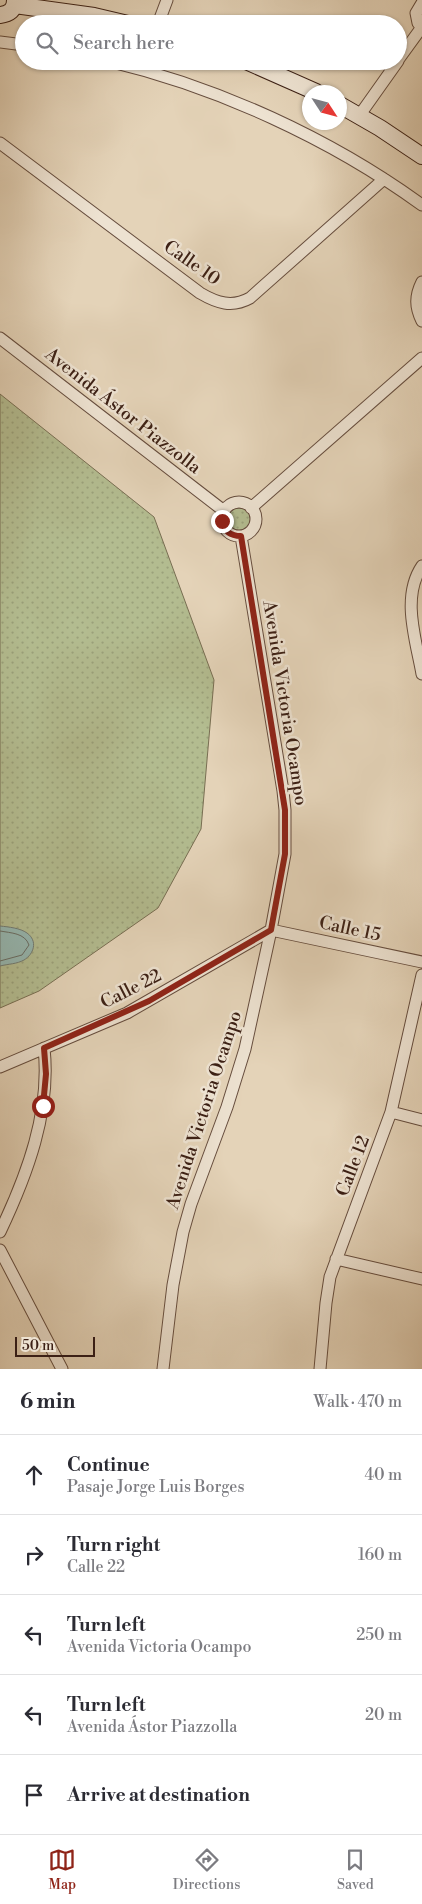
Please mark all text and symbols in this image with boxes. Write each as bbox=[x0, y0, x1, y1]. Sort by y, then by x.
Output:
search box bbox=[15, 15, 407, 70]
icon: search bbox=[33, 29, 61, 57]
text: Search here bbox=[73, 31, 174, 55]
north arrow bbox=[302, 85, 347, 130]
street label: Calle 10 bbox=[159, 235, 225, 291]
street label: Avenida Ástor Piazzolla bbox=[40, 342, 206, 480]
route end bbox=[211, 510, 234, 533]
street label: Avenida Victoria Ocampo bbox=[257, 598, 313, 807]
street label: Calle 15 bbox=[317, 911, 383, 947]
street label: Calle 22 bbox=[97, 964, 165, 1014]
street label: Avenida Victoria Ocampo bbox=[161, 1008, 247, 1213]
route start bbox=[32, 1095, 55, 1118]
street label: Calle 12 bbox=[331, 1132, 375, 1200]
scale bar bbox=[15, 1334, 95, 1357]
text: 50 m bbox=[22, 1337, 54, 1355]
text: 6 min bbox=[20, 1389, 75, 1415]
text: Walk · 470 m bbox=[314, 1392, 402, 1412]
text: Continue bbox=[67, 1453, 150, 1477]
icon: ahead bbox=[20, 1461, 48, 1489]
text: 40 m bbox=[365, 1465, 402, 1485]
text: Pasaje Jorge Luis Borges bbox=[67, 1477, 244, 1497]
text: Turn right bbox=[67, 1533, 160, 1557]
icon: right bbox=[20, 1541, 48, 1569]
text: 160 m bbox=[358, 1545, 402, 1565]
text: Calle 22 bbox=[67, 1557, 125, 1577]
text: Turn left bbox=[67, 1613, 146, 1637]
icon: left bbox=[20, 1621, 48, 1649]
text: 250 m bbox=[356, 1625, 402, 1645]
text: Avenida Victoria Ocampo bbox=[67, 1637, 251, 1657]
text: Turn left bbox=[67, 1693, 146, 1717]
icon: left bbox=[20, 1701, 48, 1729]
text: 20 m bbox=[365, 1705, 402, 1725]
text: Avenida Ástor Piazzolla bbox=[67, 1717, 237, 1737]
icon: arrive bbox=[20, 1781, 48, 1809]
text: Arrive at destination bbox=[67, 1783, 250, 1807]
tab: Map bbox=[48, 1846, 76, 1894]
tab: Directions bbox=[173, 1846, 240, 1894]
tab: Saved bbox=[337, 1846, 374, 1894]

